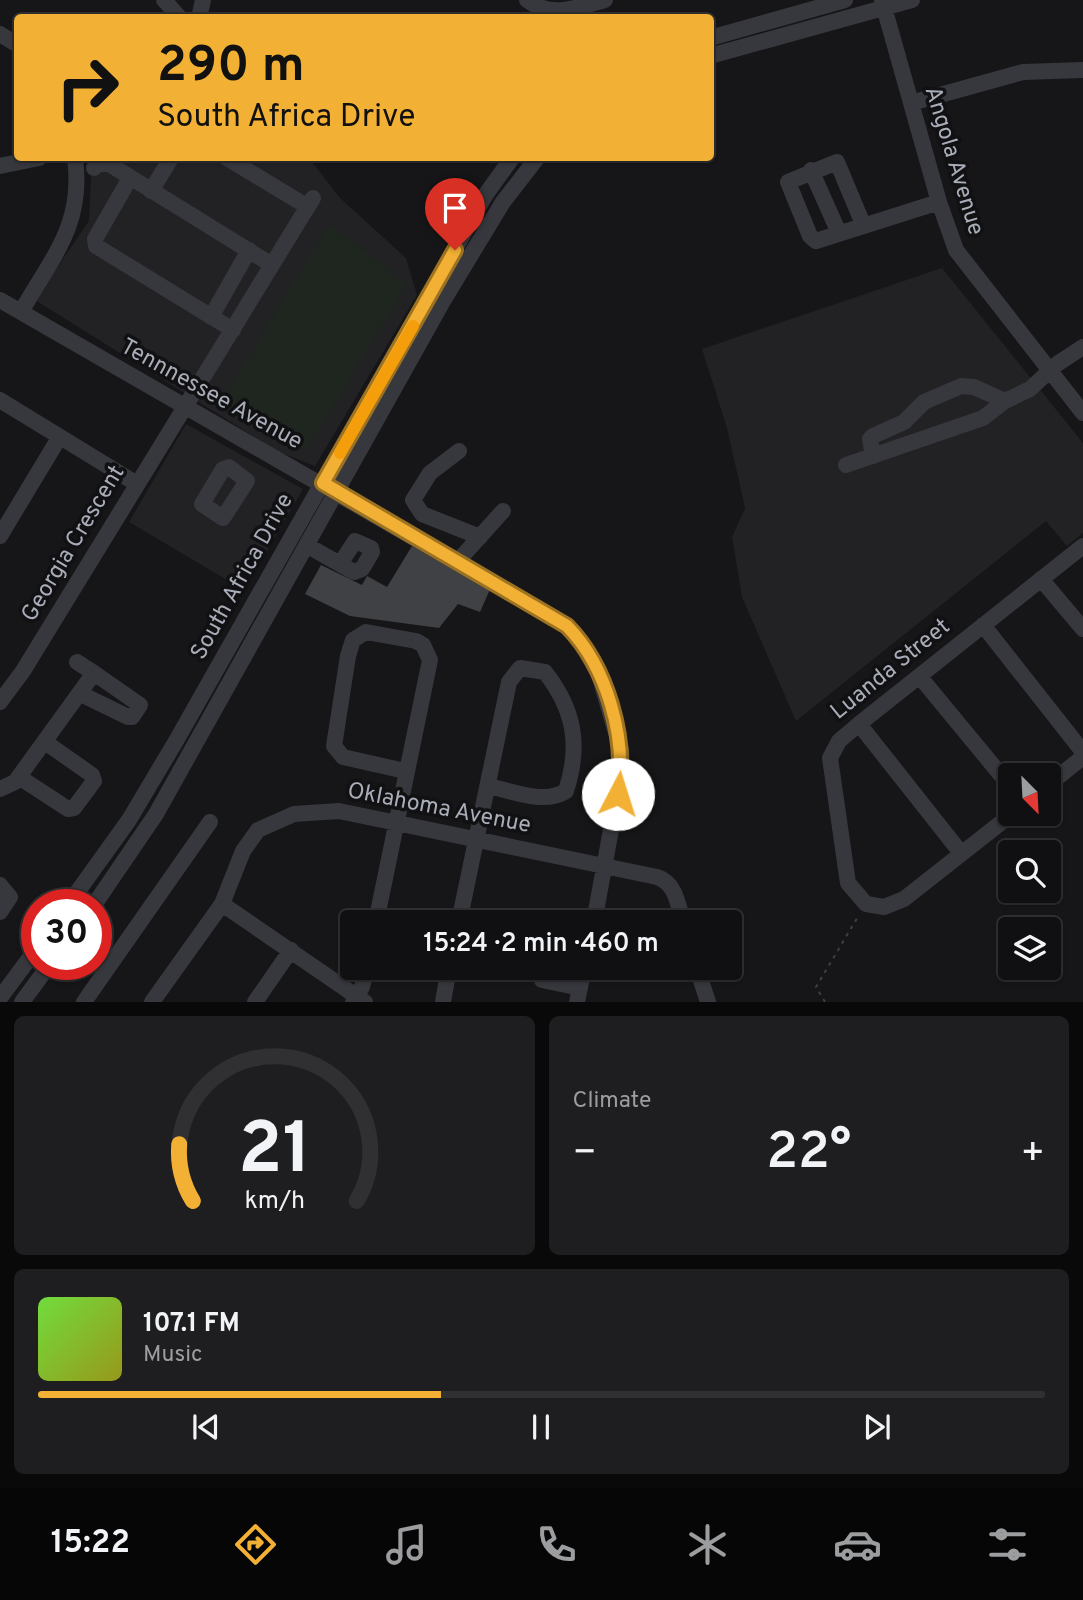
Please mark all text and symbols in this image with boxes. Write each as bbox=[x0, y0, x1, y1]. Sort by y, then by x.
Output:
text: 290 m bbox=[157, 37, 305, 99]
icon: right bbox=[42, 42, 133, 133]
street label: Angola Avenue bbox=[917, 83, 989, 239]
text: South Africa Drive bbox=[157, 98, 416, 138]
pin bbox=[425, 178, 485, 250]
icon: arrive bbox=[436, 189, 474, 227]
street label: Tennnessee Avenue bbox=[115, 333, 307, 457]
street label: Georgia Crescent bbox=[16, 460, 132, 628]
street label: South Africa Drive bbox=[185, 489, 301, 665]
street label: Luanda Street bbox=[825, 613, 957, 727]
position arrow bbox=[581, 757, 655, 831]
north arrow bbox=[998, 763, 1060, 826]
map controls bbox=[998, 763, 1061, 980]
street label: Oklahoma Avenue bbox=[345, 777, 533, 841]
button: search bbox=[998, 840, 1061, 903]
speed limit sign: 30 bbox=[21, 889, 112, 980]
button: layers bbox=[998, 917, 1061, 980]
text: 15:24 · 2 min · 460 m bbox=[423, 928, 659, 961]
text: Climate bbox=[573, 1087, 651, 1116]
text: 21 bbox=[237, 1108, 311, 1200]
text: 22° bbox=[766, 1121, 851, 1187]
text: − bbox=[573, 1130, 597, 1179]
text: + bbox=[1020, 1130, 1045, 1179]
text: km/h bbox=[244, 1186, 305, 1218]
text: 107.1 FM bbox=[143, 1308, 240, 1341]
text: Music bbox=[143, 1341, 203, 1370]
icon: previous bbox=[187, 1408, 225, 1446]
icon: pause bbox=[522, 1408, 560, 1446]
icon: next bbox=[858, 1408, 896, 1446]
icon: directions bbox=[231, 1520, 280, 1569]
icon: music bbox=[382, 1520, 431, 1569]
icon: phone bbox=[532, 1520, 581, 1569]
icon: climate bbox=[683, 1520, 732, 1569]
icon: car bbox=[833, 1520, 882, 1569]
icon: filters bbox=[983, 1520, 1032, 1569]
text: 15:22 bbox=[51, 1524, 130, 1564]

